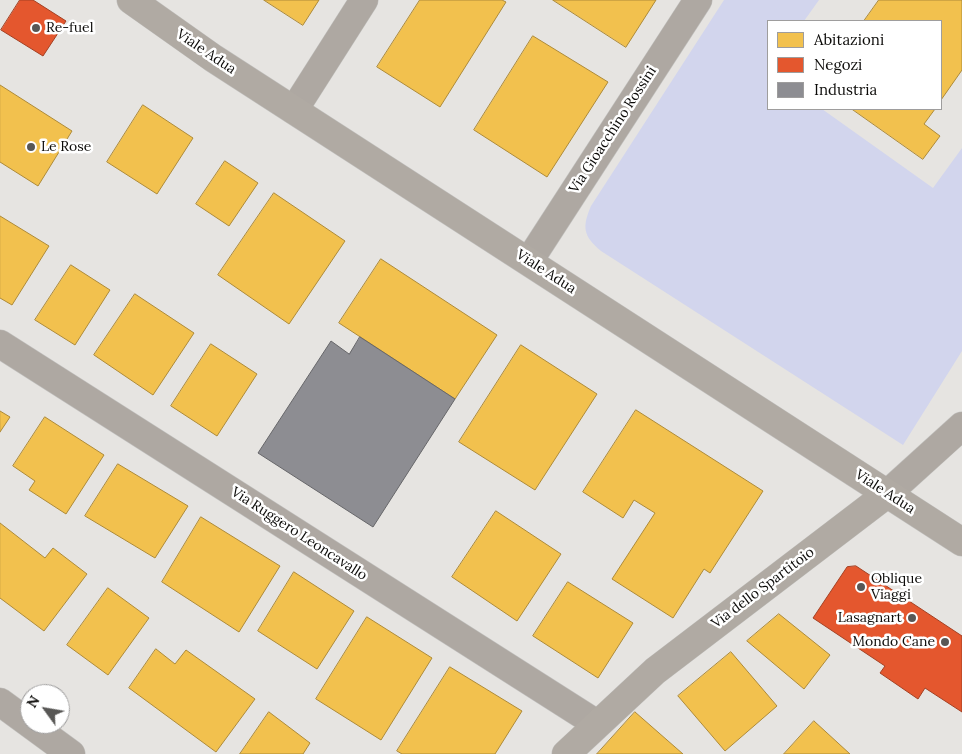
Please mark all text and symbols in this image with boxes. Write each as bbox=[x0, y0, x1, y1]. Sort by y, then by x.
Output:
place label: Re-fuel bbox=[46, 20, 93, 36]
legend bbox=[767, 20, 942, 110]
marker: Re-fuel bbox=[30, 22, 42, 34]
street label: Viale Adua bbox=[173, 26, 239, 78]
text: Abitazioni bbox=[814, 30, 884, 49]
text: Negozi bbox=[814, 55, 862, 74]
street label: Via Gioacchino Rossini bbox=[566, 64, 660, 196]
text: Industria bbox=[814, 80, 877, 99]
place label: Le Rose bbox=[41, 139, 91, 155]
marker: Le Rose bbox=[25, 141, 37, 153]
street label: Viale Adua bbox=[513, 246, 579, 298]
street label: Viale Adua bbox=[852, 466, 918, 518]
street label: Via Ruggero Leoncavallo bbox=[228, 484, 370, 584]
street label: Via dello Spartitoio bbox=[708, 544, 818, 632]
place label: Oblique Viaggi bbox=[871, 571, 922, 604]
marker: Oblique Viaggi bbox=[855, 581, 867, 593]
place label: Lasagnart bbox=[838, 610, 902, 626]
marker: Lasagnart bbox=[906, 612, 918, 624]
place label: Mondo Cane bbox=[852, 634, 935, 650]
marker: Mondo Cane bbox=[939, 636, 951, 648]
north arrow bbox=[20, 684, 70, 734]
text: N bbox=[23, 692, 44, 711]

